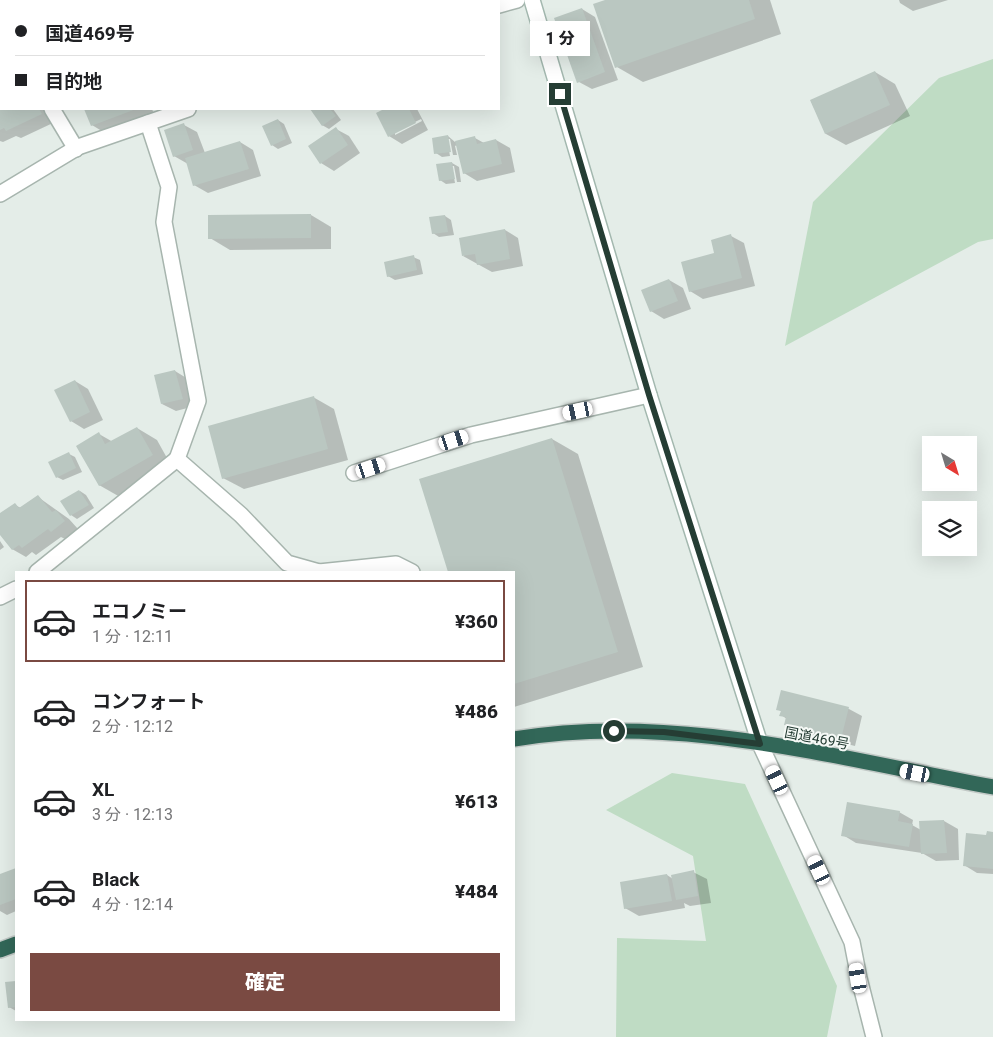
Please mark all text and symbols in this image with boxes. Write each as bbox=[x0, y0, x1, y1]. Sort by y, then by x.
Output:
text: 国道469号 bbox=[45, 22, 135, 45]
callout: 1 分 bbox=[530, 22, 590, 56]
text: 1 分 bbox=[545, 29, 575, 48]
text: 目的地 bbox=[45, 70, 102, 93]
route end bbox=[549, 83, 571, 105]
car bbox=[561, 401, 594, 421]
car bbox=[437, 428, 470, 452]
north arrow bbox=[922, 436, 978, 491]
map controls bbox=[922, 436, 977, 556]
car bbox=[354, 456, 387, 480]
button: layers bbox=[922, 501, 977, 556]
icon: car bbox=[32, 599, 77, 644]
text: エコノミー bbox=[92, 600, 187, 623]
text: ¥360 bbox=[455, 610, 498, 633]
text: 1 分 · 12:11 bbox=[92, 627, 173, 646]
icon: car bbox=[32, 689, 77, 734]
text: コンフォート bbox=[92, 690, 205, 713]
text: ¥486 bbox=[455, 700, 498, 723]
text: 2 分 · 12:12 bbox=[92, 717, 173, 736]
route start bbox=[603, 720, 625, 742]
street label: 国道469号 bbox=[783, 724, 851, 752]
car bbox=[763, 763, 790, 797]
car bbox=[898, 763, 931, 783]
text: XL bbox=[92, 778, 114, 801]
icon: car bbox=[32, 779, 77, 824]
text: ¥613 bbox=[455, 790, 498, 813]
text: 3 分 · 12:13 bbox=[92, 805, 173, 824]
car bbox=[805, 853, 832, 887]
text: Black bbox=[92, 868, 139, 891]
icon: car bbox=[32, 869, 77, 914]
text: ¥484 bbox=[455, 880, 498, 903]
text: 4 分 · 12:14 bbox=[92, 895, 173, 914]
button: 確定 bbox=[30, 953, 500, 1011]
car bbox=[848, 962, 867, 994]

